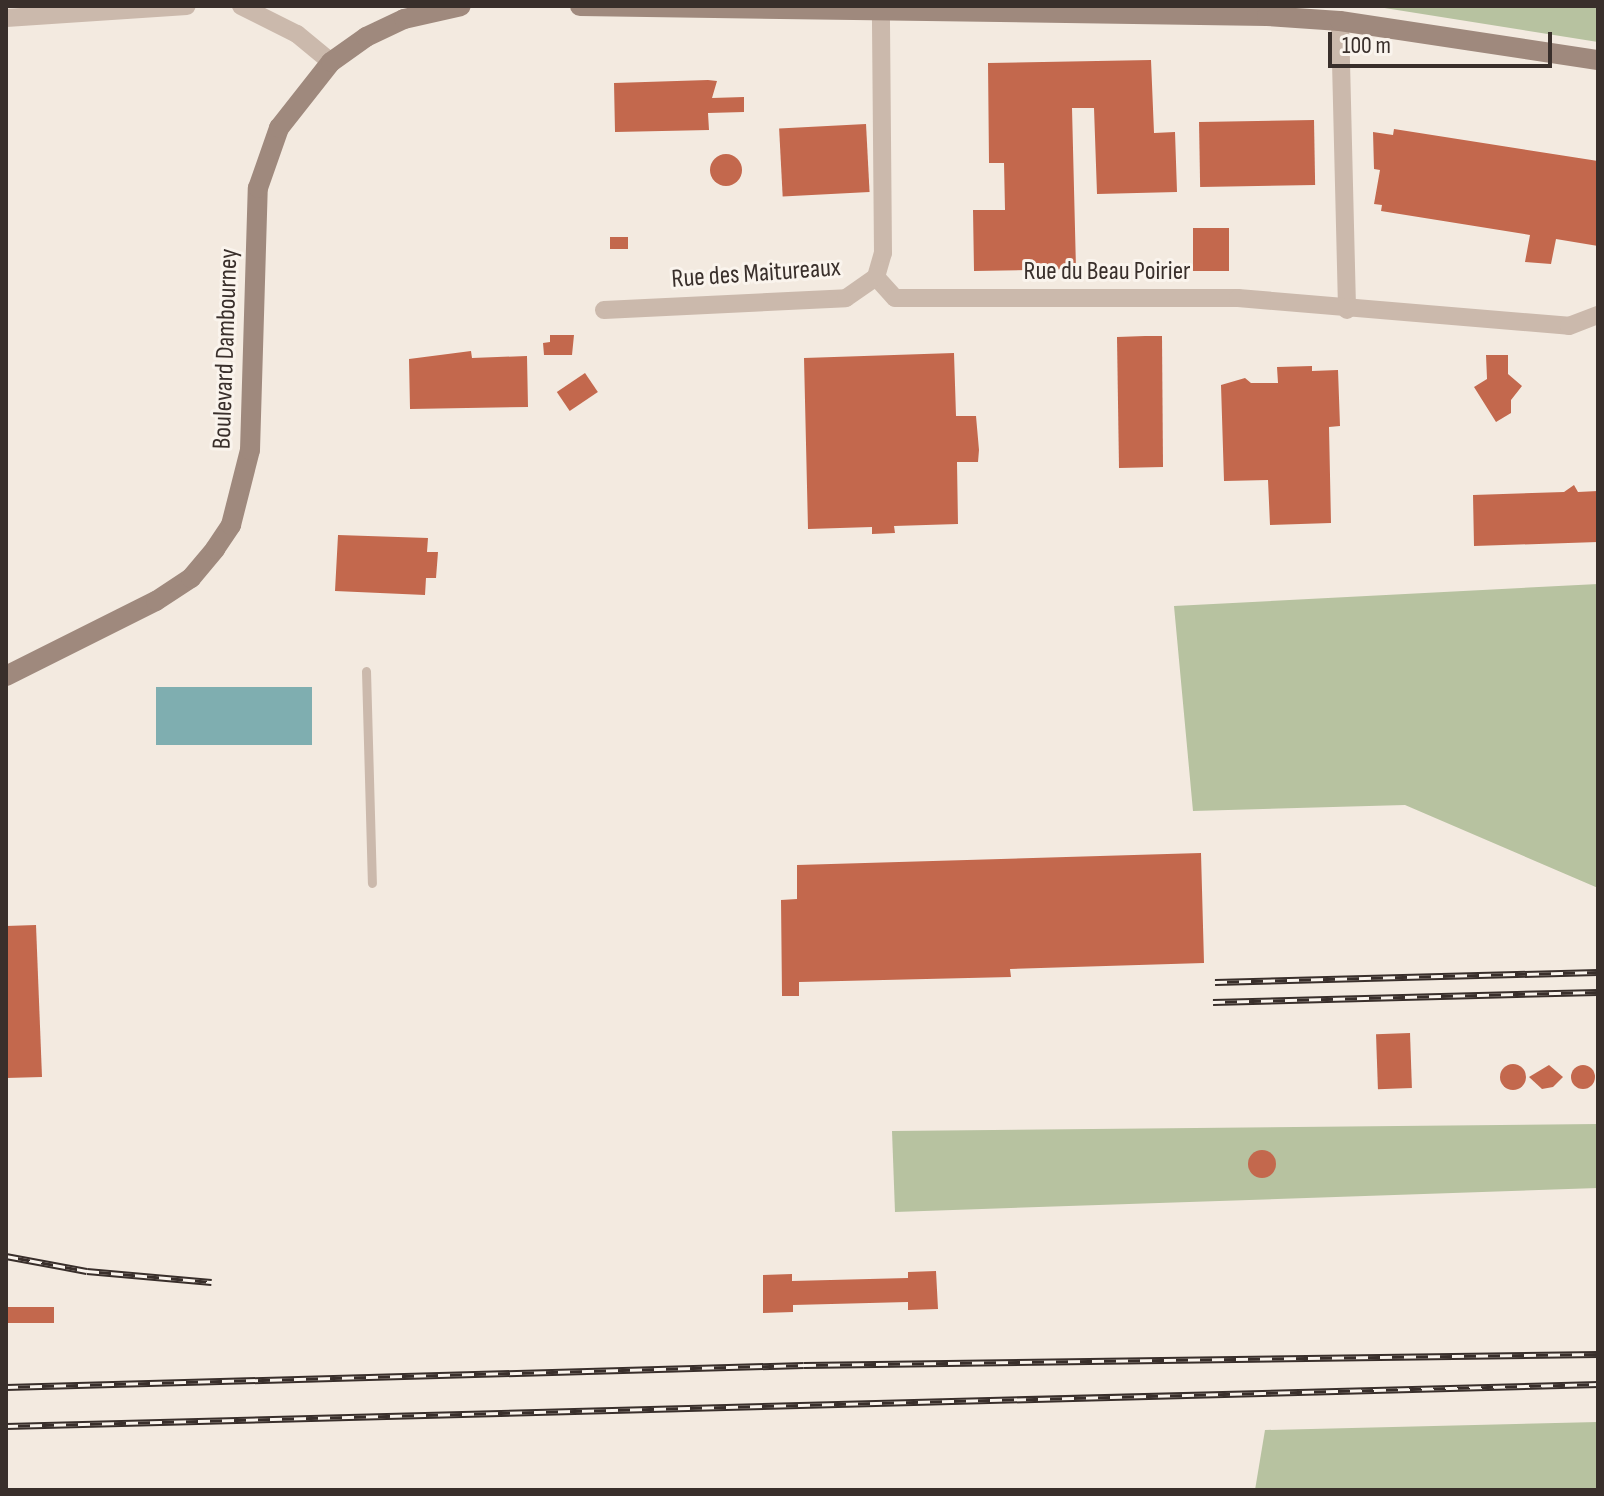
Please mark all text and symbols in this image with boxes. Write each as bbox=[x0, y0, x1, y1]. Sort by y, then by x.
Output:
scale bar bbox=[1332, 16, 1556, 66]
text: 100 m bbox=[1342, 31, 1391, 60]
street label: Boulevard Dambourney bbox=[207, 248, 245, 450]
street label: Rue des Maitureaux bbox=[670, 253, 842, 295]
street label: Rue du Beau Poirier bbox=[1023, 256, 1191, 288]

